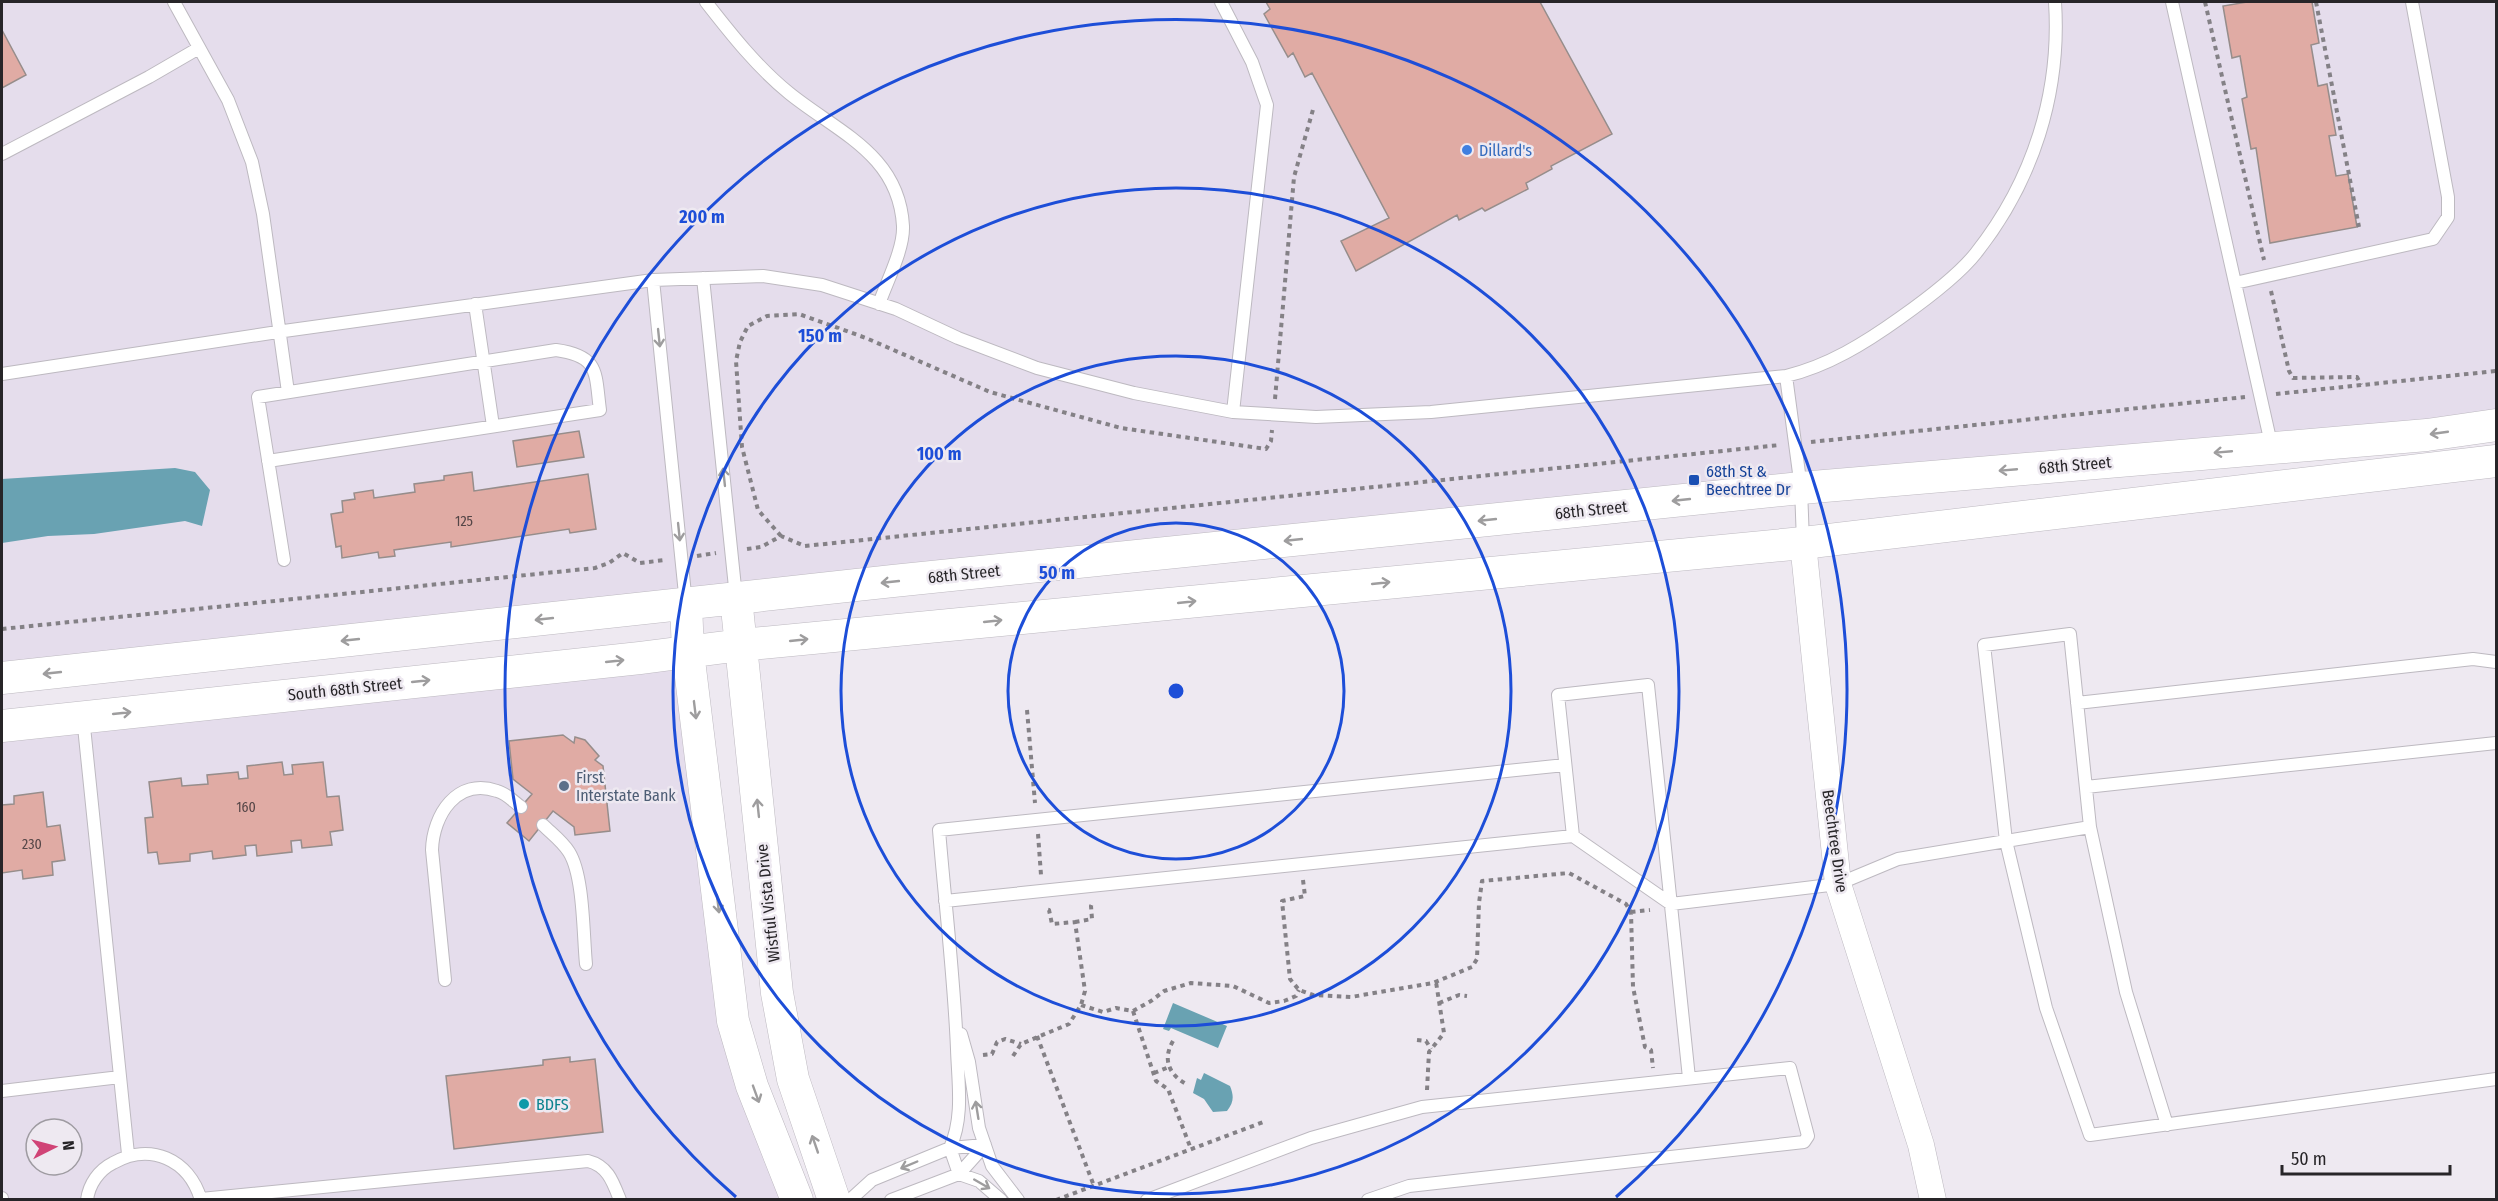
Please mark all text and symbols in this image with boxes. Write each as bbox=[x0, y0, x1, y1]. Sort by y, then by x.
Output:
place label: Dillard's bbox=[1479, 141, 1532, 160]
marker: Dillard's bbox=[1460, 143, 1474, 157]
text: 200 m bbox=[678, 206, 725, 228]
text: 150 m bbox=[798, 325, 842, 347]
one-way arrow bbox=[654, 328, 665, 348]
one-way arrow bbox=[2429, 428, 2449, 439]
text: 100 m bbox=[917, 443, 961, 465]
one-way arrow bbox=[2214, 447, 2234, 458]
street label: 68th Street bbox=[2038, 452, 2113, 478]
place label: 68th St & Beechtree Dr bbox=[1706, 462, 1791, 499]
one-way arrow bbox=[1999, 465, 2019, 476]
one-way arrow bbox=[718, 468, 729, 488]
marker: 68th St & Beechtree Dr bbox=[1687, 473, 1701, 487]
one-way arrow bbox=[1671, 495, 1691, 506]
street label: 68th Street bbox=[1554, 497, 1629, 523]
house number: 125 bbox=[455, 513, 473, 530]
one-way arrow bbox=[1477, 515, 1497, 526]
one-way arrow bbox=[674, 522, 685, 542]
one-way arrow bbox=[1283, 535, 1303, 546]
street label: 68th Street bbox=[927, 561, 1002, 587]
text: 50 m bbox=[1039, 562, 1075, 584]
one-way arrow bbox=[880, 577, 900, 588]
one-way arrow bbox=[1371, 577, 1391, 588]
one-way arrow bbox=[1177, 596, 1197, 607]
one-way arrow bbox=[535, 614, 554, 625]
one-way arrow bbox=[983, 615, 1003, 626]
one-way arrow bbox=[789, 634, 809, 645]
one-way arrow bbox=[341, 635, 361, 646]
one-way arrow bbox=[604, 655, 624, 666]
one-way arrow bbox=[42, 668, 62, 679]
street label: South 68th Street bbox=[287, 673, 404, 704]
one-way arrow bbox=[410, 675, 430, 686]
centre of rings bbox=[1166, 681, 1186, 701]
one-way arrow bbox=[690, 700, 701, 720]
one-way arrow bbox=[112, 707, 132, 718]
place label: First Interstate Bank bbox=[576, 768, 676, 805]
marker: First Interstate Bank bbox=[557, 779, 571, 793]
street label: Beechtree Drive bbox=[1818, 788, 1852, 894]
house number: 160 bbox=[236, 799, 256, 816]
one-way arrow bbox=[752, 799, 763, 819]
house number: 230 bbox=[22, 836, 42, 853]
street label: Wistful Vista Drive bbox=[752, 843, 784, 963]
one-way arrow bbox=[713, 893, 724, 913]
one-way arrow bbox=[751, 1085, 762, 1103]
place label: BDFS bbox=[536, 1095, 569, 1114]
marker: BDFS bbox=[517, 1097, 531, 1111]
one-way arrow bbox=[971, 1101, 982, 1121]
north arrow bbox=[24, 1117, 84, 1177]
one-way arrow bbox=[808, 1135, 819, 1154]
scale bar bbox=[2282, 1138, 2450, 1176]
text: N bbox=[58, 1140, 78, 1151]
text: 50 m bbox=[2291, 1148, 2327, 1170]
one-way arrow bbox=[901, 1160, 919, 1171]
one-way arrow bbox=[973, 1179, 990, 1191]

